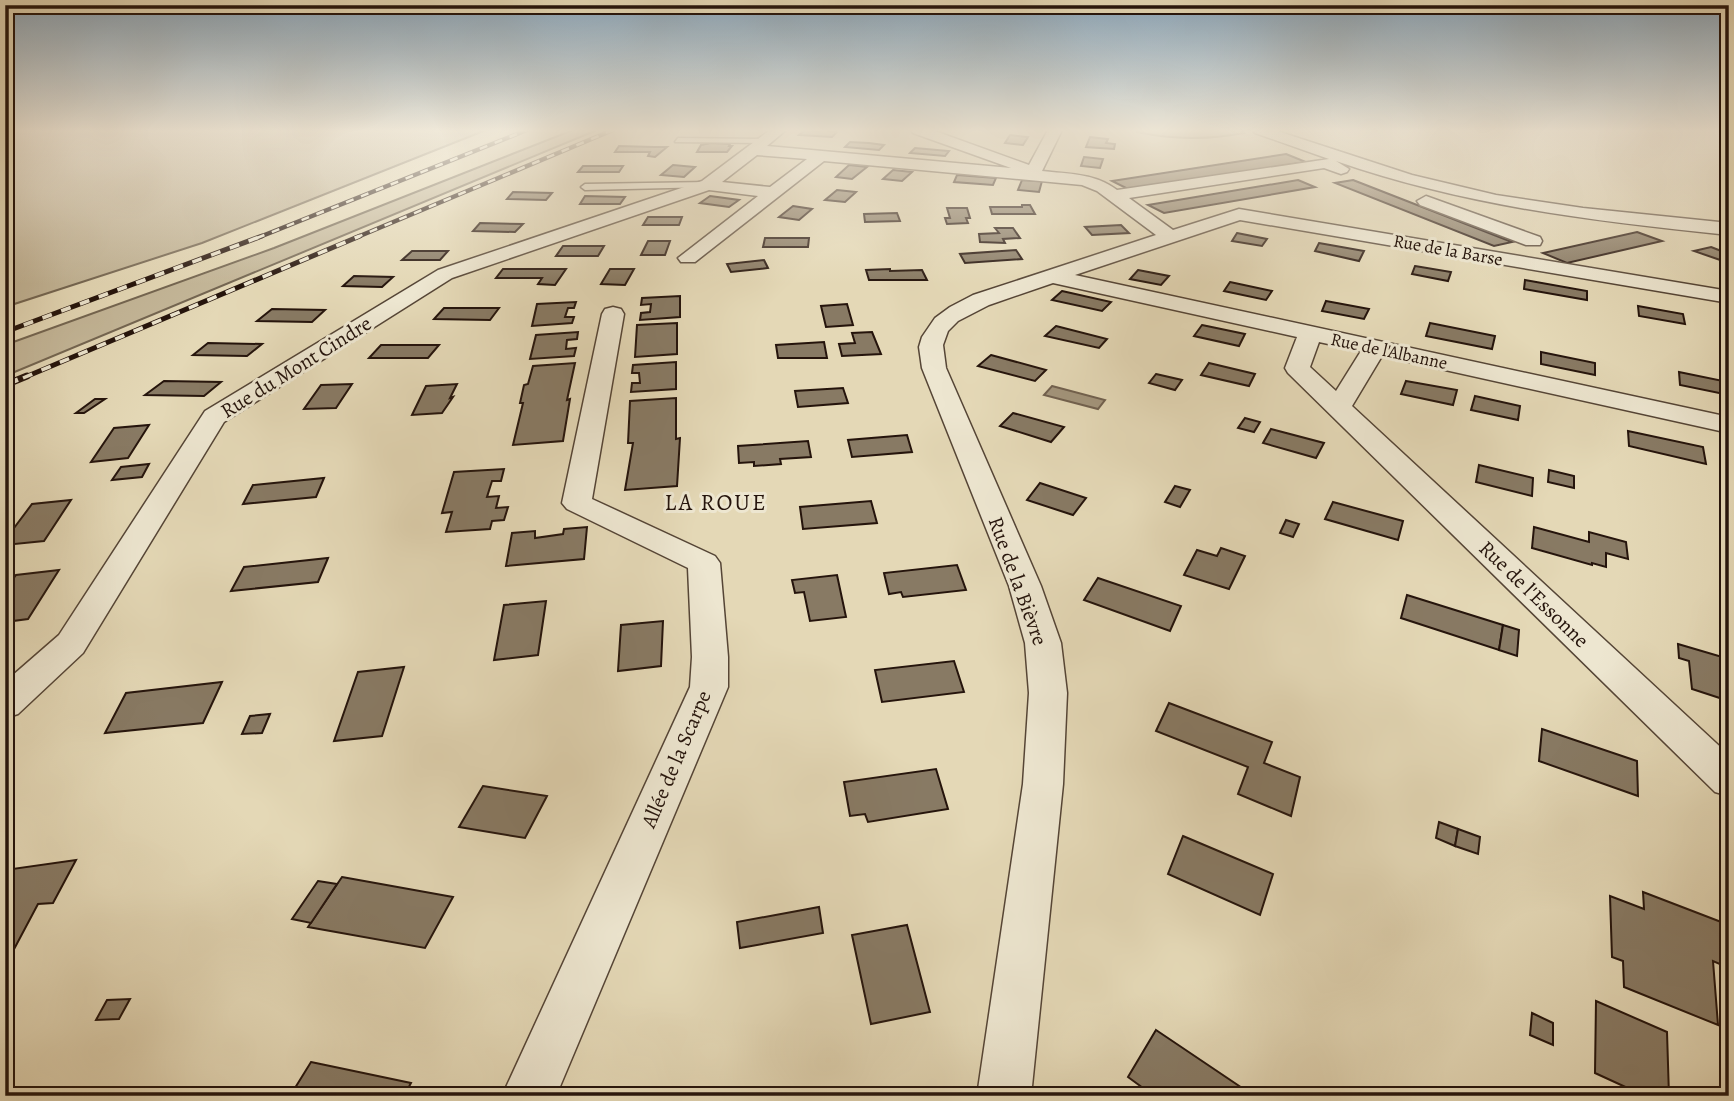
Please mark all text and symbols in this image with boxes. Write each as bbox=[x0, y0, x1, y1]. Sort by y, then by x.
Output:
street label: Rue de la Barse bbox=[1391, 229, 1505, 271]
street label: Rue du Mont Cindre bbox=[215, 309, 377, 425]
street label: Rue de l'Albanne bbox=[1328, 327, 1450, 375]
district label: LA ROUE bbox=[664, 487, 768, 518]
street label: Rue de la Bièvre bbox=[982, 513, 1054, 649]
street label: Rue de l'Essonne bbox=[1473, 534, 1595, 654]
street label: Allée de la Scarpe bbox=[634, 686, 718, 833]

